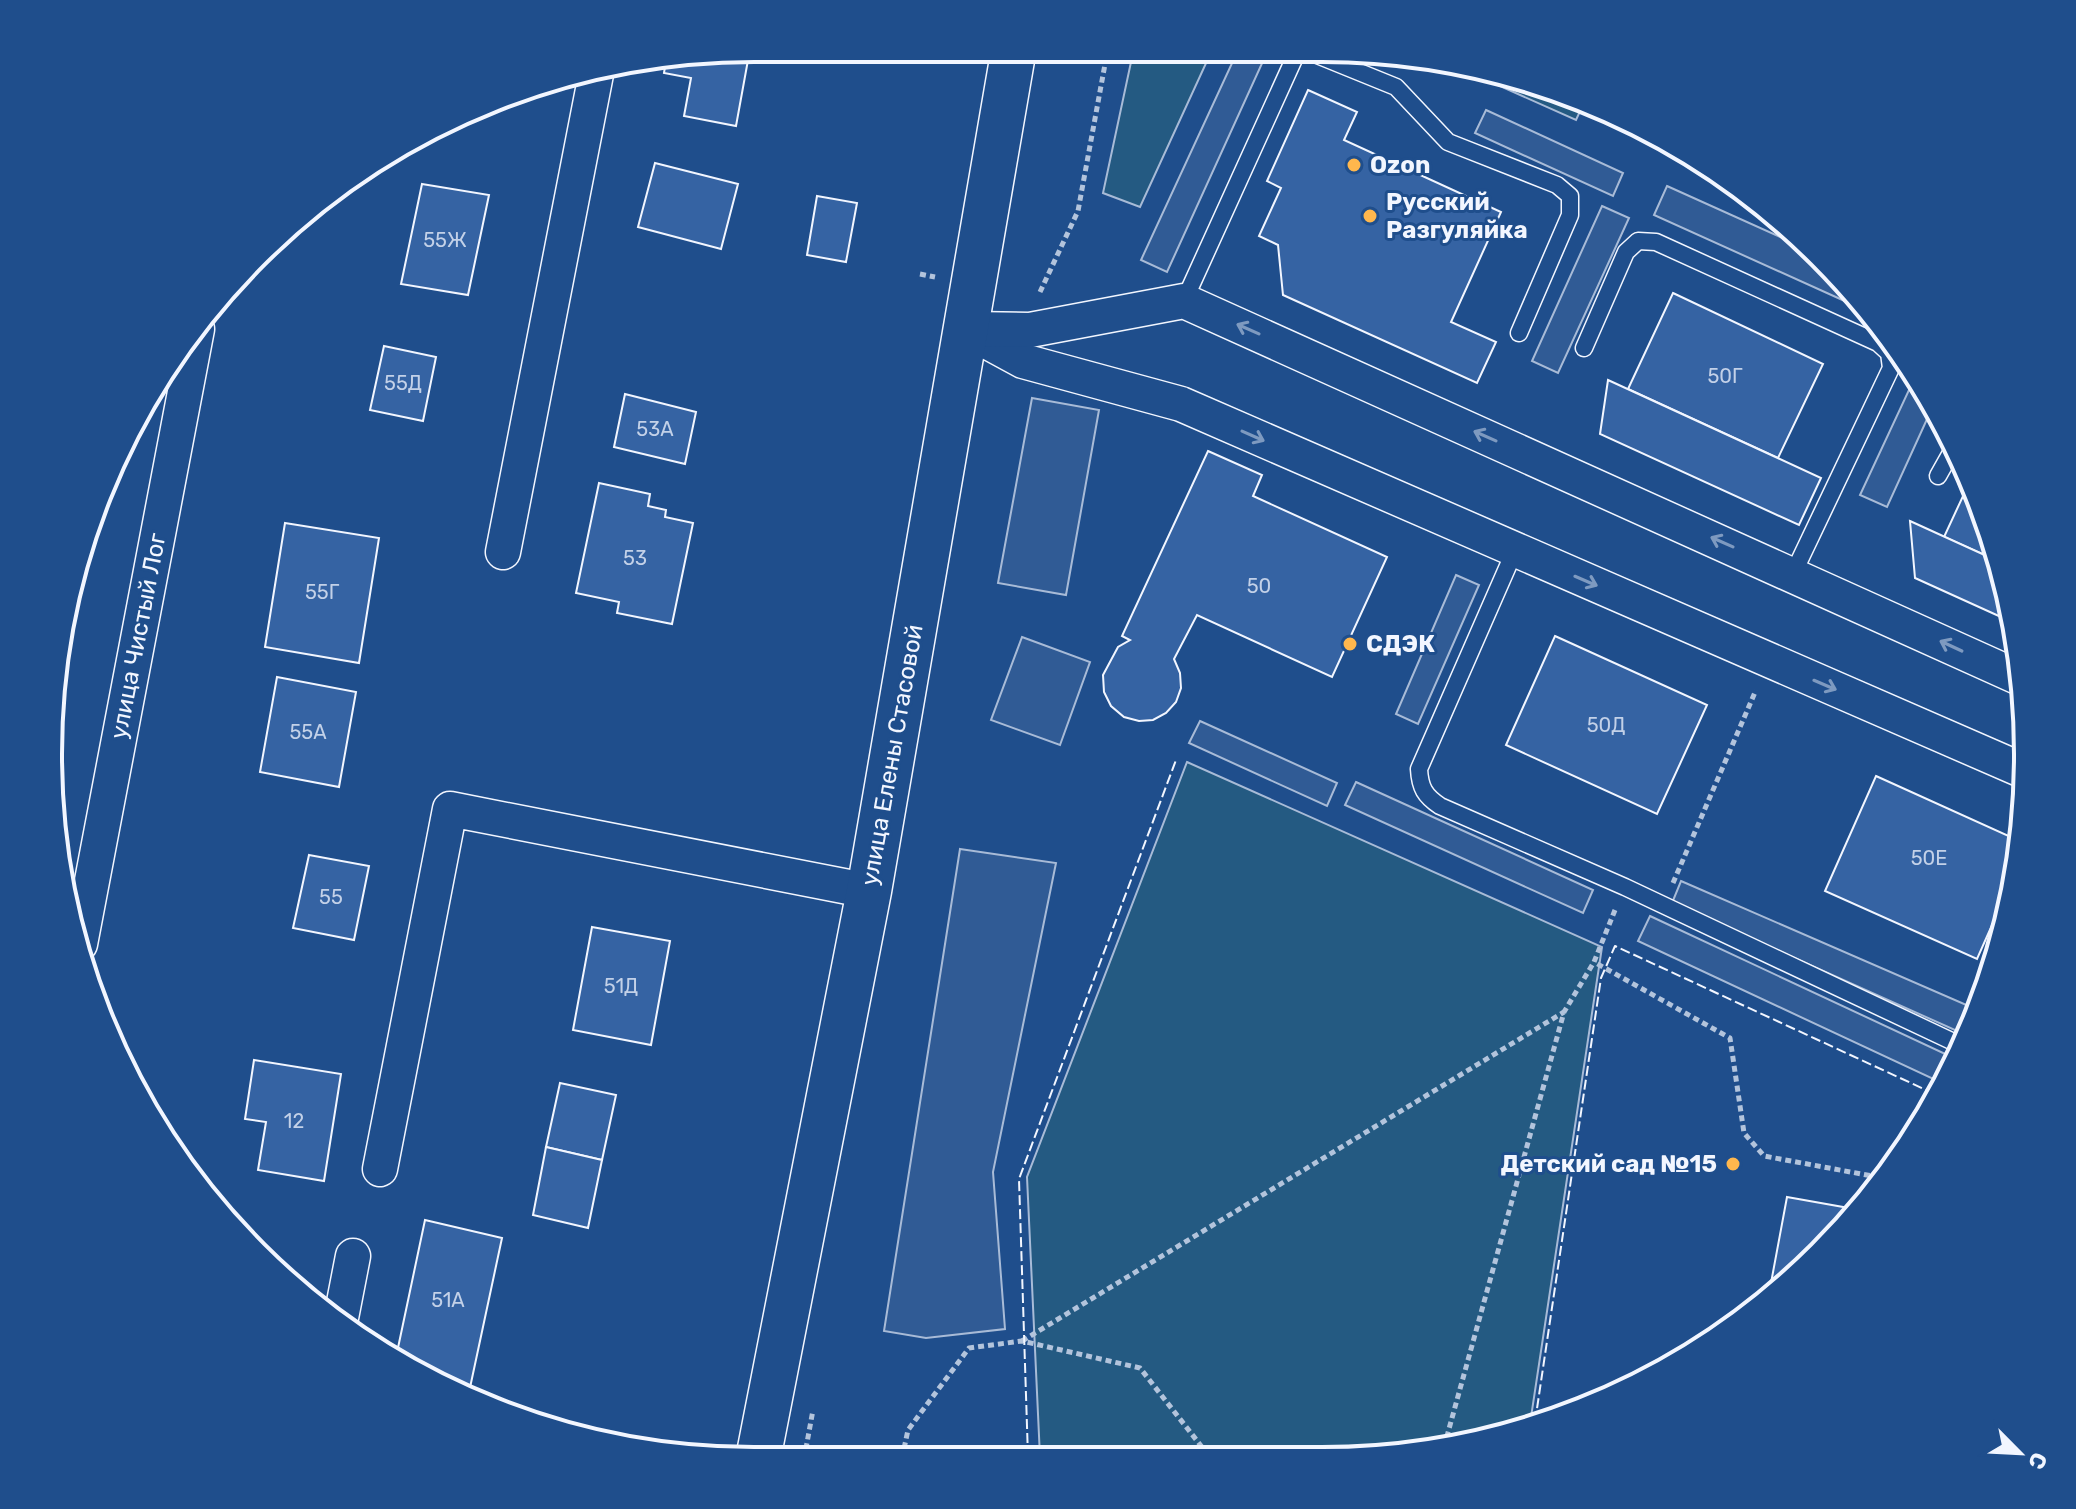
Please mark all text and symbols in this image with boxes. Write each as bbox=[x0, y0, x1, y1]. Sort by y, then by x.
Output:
place label: Ozon bbox=[1370, 151, 1430, 179]
marker: Ozon bbox=[1345, 156, 1363, 174]
place label: Русский Разгуляйка bbox=[1386, 188, 1528, 244]
marker: Русский Разгуляйка bbox=[1361, 207, 1379, 225]
house number: 55Ж bbox=[423, 228, 467, 252]
one-way arrow bbox=[1236, 321, 1261, 336]
house number: 50Г bbox=[1707, 364, 1743, 388]
house number: 55Д bbox=[384, 371, 422, 395]
house number: 53А bbox=[636, 417, 674, 441]
one-way arrow bbox=[1473, 428, 1497, 443]
one-way arrow bbox=[1240, 429, 1265, 444]
street label: улица Чистый Лог bbox=[104, 530, 172, 741]
one-way arrow bbox=[1710, 534, 1734, 549]
house number: 53 bbox=[623, 546, 647, 570]
house number: 50 bbox=[1247, 574, 1271, 598]
one-way arrow bbox=[1574, 575, 1598, 590]
house number: 55Г bbox=[305, 580, 340, 604]
street label: улица Елены Стасовой bbox=[855, 622, 929, 888]
place label: СДЭК bbox=[1366, 630, 1435, 658]
marker: СДЭК bbox=[1341, 635, 1359, 653]
one-way arrow bbox=[1939, 638, 1963, 653]
one-way arrow bbox=[1812, 678, 1837, 693]
house number: 50Д bbox=[1587, 713, 1625, 737]
house number: 55А bbox=[289, 720, 327, 744]
house number: 50Е bbox=[1911, 846, 1947, 870]
house number: 55 bbox=[319, 885, 343, 909]
house number: 51Д bbox=[604, 974, 638, 998]
house number: 12 bbox=[284, 1109, 304, 1133]
place label: Детский сад №15 bbox=[1500, 1150, 1717, 1178]
marker: Детский сад №15 bbox=[1724, 1155, 1742, 1173]
house number: 51А bbox=[431, 1288, 465, 1312]
north arrow bbox=[1980, 1413, 2060, 1493]
text: С bbox=[2022, 1448, 2053, 1473]

